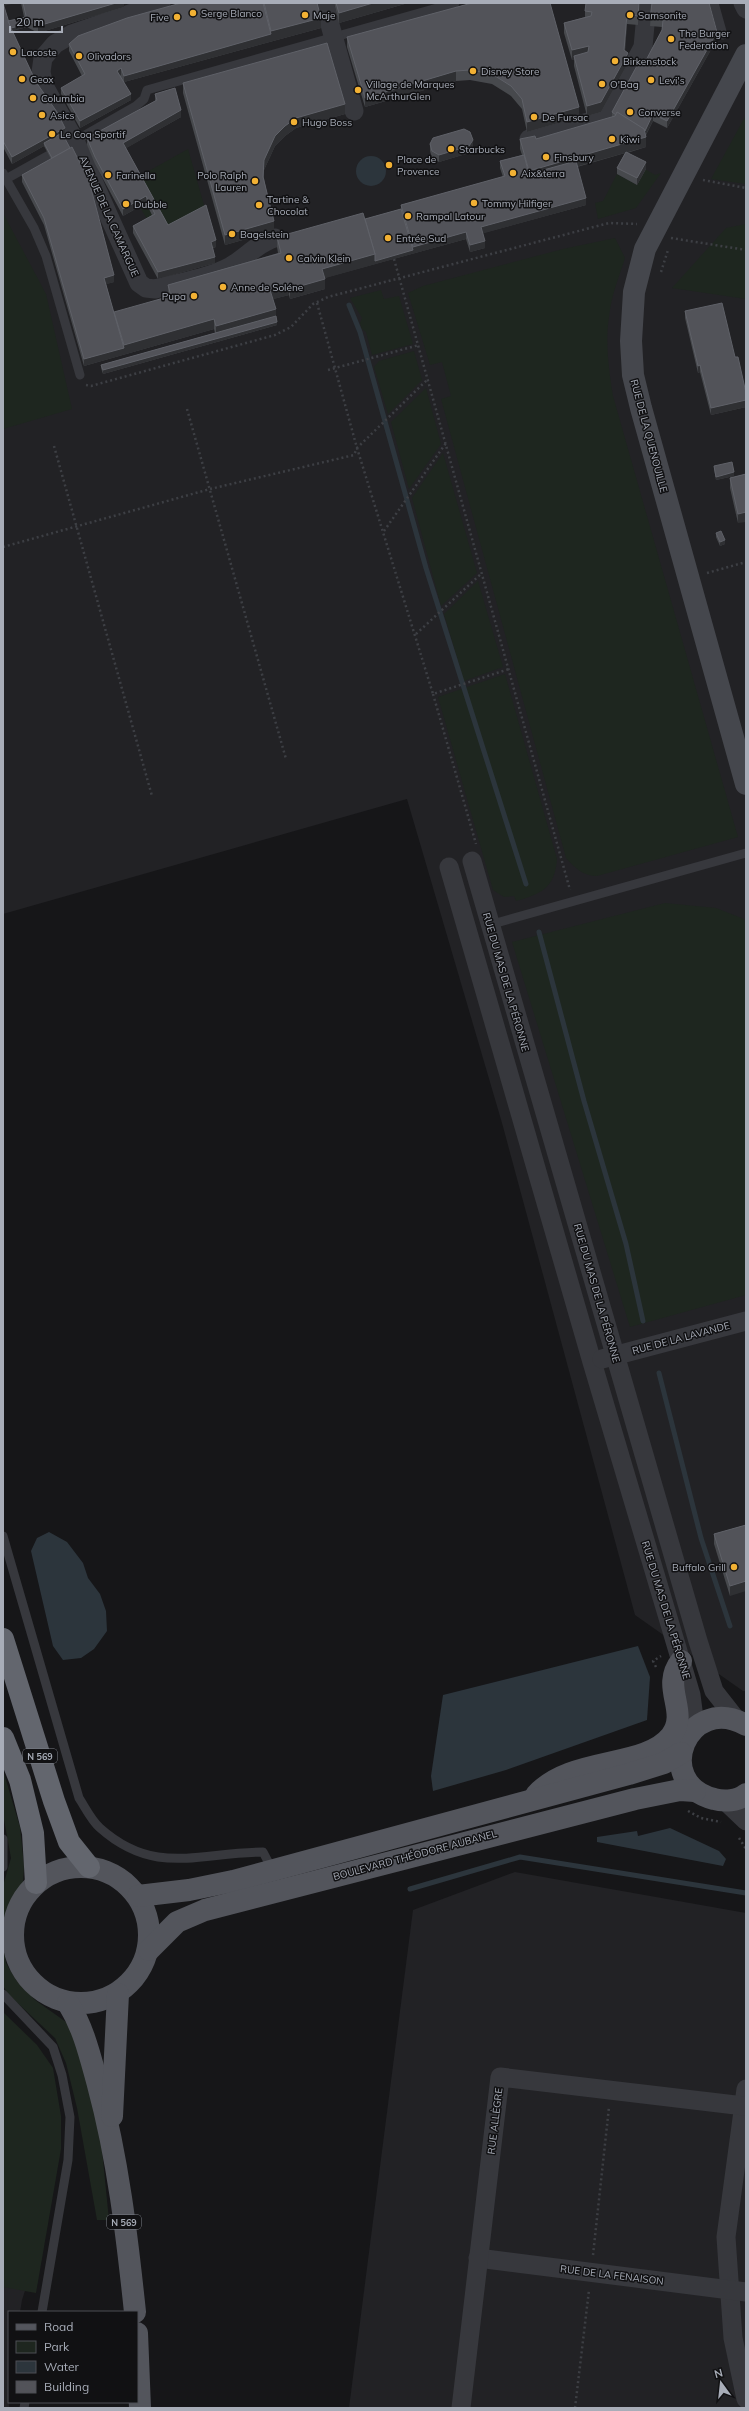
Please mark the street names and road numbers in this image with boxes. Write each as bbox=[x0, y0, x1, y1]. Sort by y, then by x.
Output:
street label: AVENUE DE LA CAMARGUE bbox=[76, 153, 142, 279]
street label: RUE DE LA QUENOUILLE bbox=[628, 378, 670, 494]
street label: RUE DU MAS DE LA PÉRONNE bbox=[480, 911, 532, 1053]
street label: RUE DU MAS DE LA PÉRONNE bbox=[571, 1222, 623, 1364]
street label: RUE DE LA LAVANDE bbox=[631, 1319, 731, 1357]
street label: RUE DU MAS DE LA PÉRONNE bbox=[639, 1539, 693, 1681]
road number: N 569 bbox=[23, 1749, 57, 1763]
street label: BOULEVARD THÉODORE AUBANEL bbox=[332, 1827, 499, 1883]
street label: RUE ALLÈGRE bbox=[484, 2087, 506, 2155]
road number: N 569 bbox=[107, 2215, 141, 2229]
street label: RUE DE LA FENAISON bbox=[559, 2262, 665, 2288]

